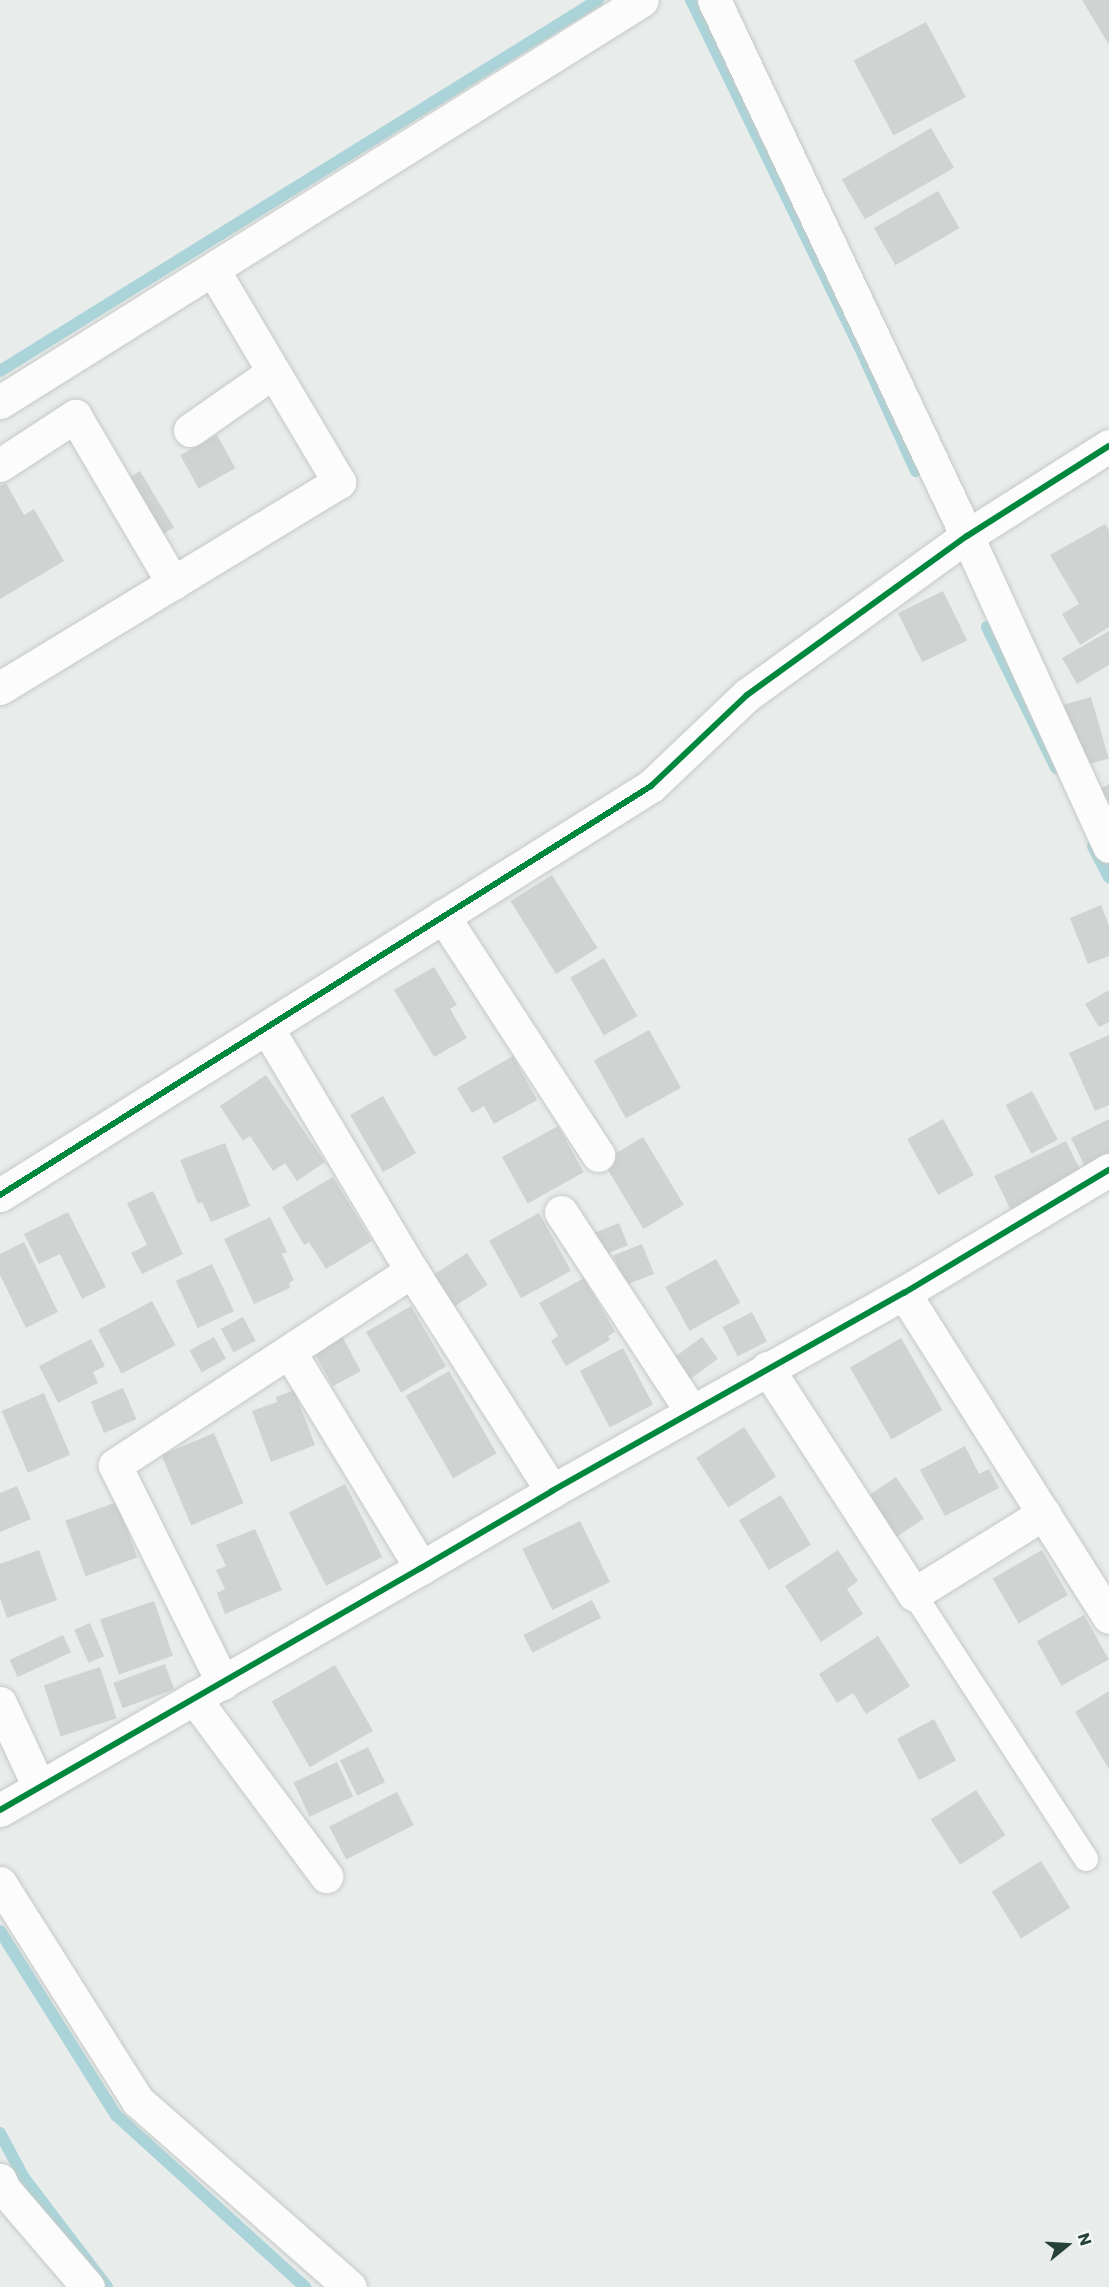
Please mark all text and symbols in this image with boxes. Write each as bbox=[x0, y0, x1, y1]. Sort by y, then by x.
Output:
north arrow bbox=[1037, 2215, 1097, 2275]
text: N bbox=[1072, 2230, 1097, 2249]

